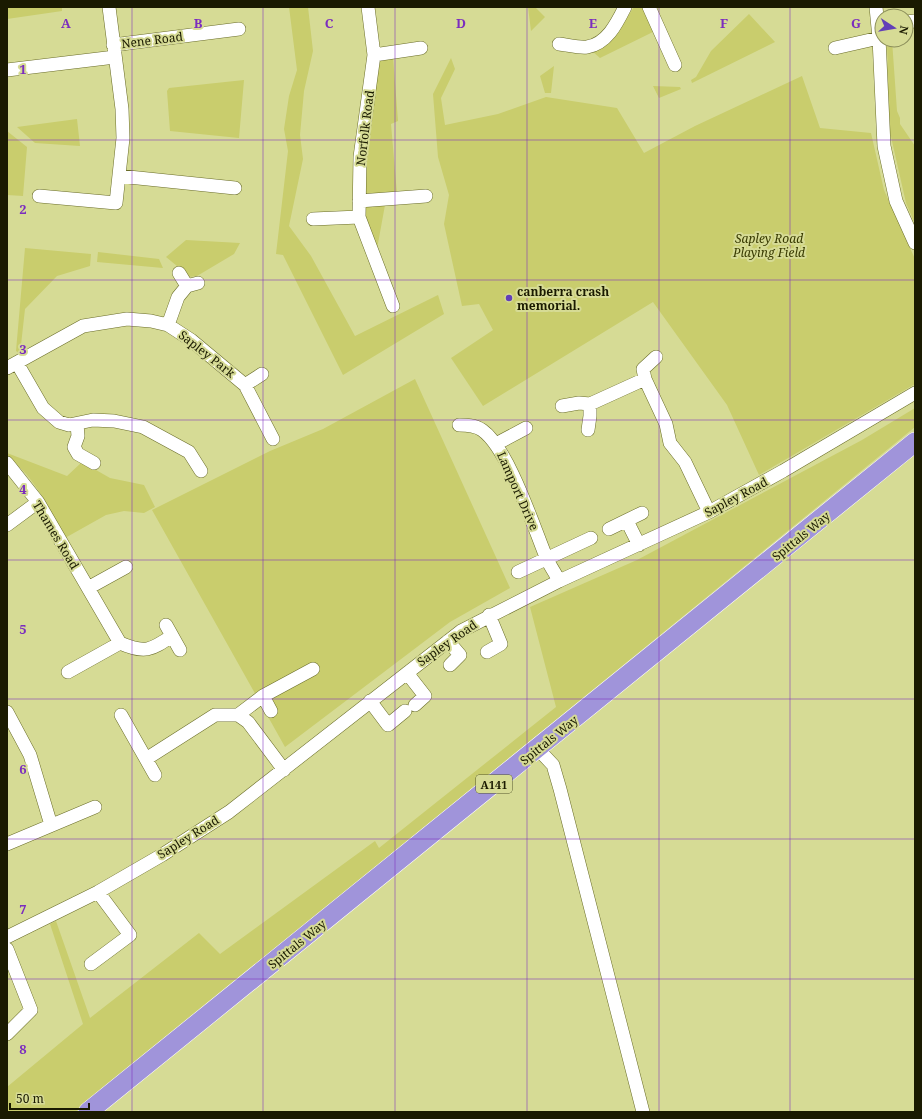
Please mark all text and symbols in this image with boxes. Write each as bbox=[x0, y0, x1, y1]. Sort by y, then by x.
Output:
north arrow bbox=[874, 8, 914, 48]
text: A bbox=[61, 14, 71, 32]
text: B bbox=[194, 14, 203, 32]
text: C bbox=[325, 14, 334, 32]
text: D bbox=[456, 14, 466, 32]
text: E bbox=[589, 14, 598, 32]
text: F bbox=[720, 14, 728, 32]
text: G bbox=[851, 14, 861, 32]
text: N bbox=[896, 24, 913, 36]
street label: Nene Road bbox=[120, 28, 184, 52]
text: 1 bbox=[19, 60, 27, 78]
street label: Norfolk Road bbox=[352, 89, 378, 167]
text: 2 bbox=[19, 200, 27, 218]
park label: Sapley Road Playing Field bbox=[732, 230, 805, 261]
place label: canberra crash memorial. bbox=[517, 283, 609, 314]
marker: canberra crash memorial. bbox=[504, 293, 514, 303]
street label: Sapley Park bbox=[175, 327, 240, 382]
text: 3 bbox=[19, 340, 27, 358]
street label: Lamport Drive bbox=[493, 449, 543, 533]
street label: Sapley Road bbox=[701, 473, 771, 521]
text: 4 bbox=[19, 480, 27, 498]
street label: Thames Road bbox=[29, 498, 83, 573]
street label: Spittals Way bbox=[768, 507, 834, 565]
street label: Sapley Road bbox=[414, 616, 481, 670]
text: 5 bbox=[19, 620, 27, 638]
street label: Spittals Way bbox=[516, 711, 582, 769]
text: 6 bbox=[19, 760, 27, 778]
road number: A141 bbox=[476, 775, 512, 793]
street label: Sapley Road bbox=[154, 811, 223, 863]
text: 7 bbox=[19, 900, 27, 918]
street label: Spittals Way bbox=[264, 915, 330, 973]
text: 8 bbox=[19, 1040, 27, 1058]
scale bar bbox=[10, 1085, 89, 1111]
text: 50 m bbox=[16, 1090, 44, 1107]

